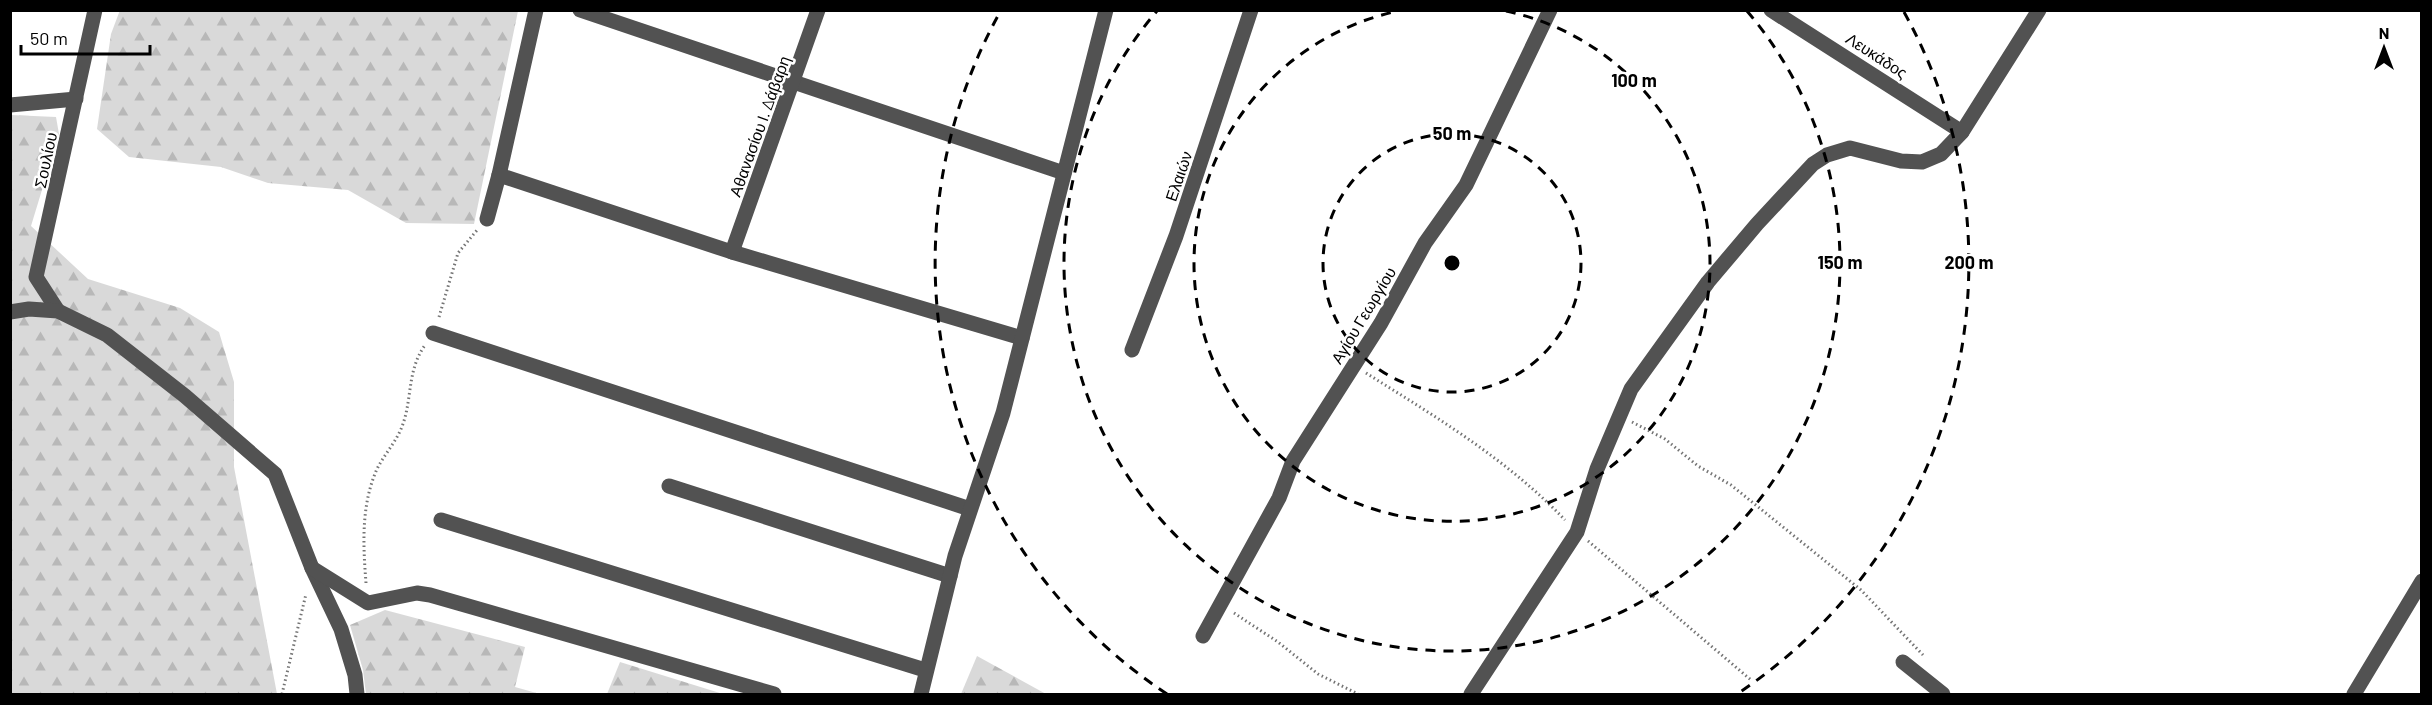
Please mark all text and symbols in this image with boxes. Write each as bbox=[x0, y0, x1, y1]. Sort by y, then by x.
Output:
scale bar bbox=[21, 18, 150, 56]
north arrow bbox=[2354, 18, 2414, 78]
text: N bbox=[2379, 23, 2389, 42]
text: 50 m bbox=[30, 27, 68, 49]
street label: Λευκάδος bbox=[1843, 28, 1911, 82]
street label: Αθανασίου Ι. Δάβαρη bbox=[725, 53, 793, 199]
text: 100 m bbox=[1611, 69, 1657, 91]
text: 50 m bbox=[1433, 122, 1471, 144]
street label: Σουλίου bbox=[30, 130, 60, 190]
street label: Ελαιών bbox=[1161, 148, 1195, 204]
text: 150 m bbox=[1818, 251, 1862, 273]
text: 200 m bbox=[1944, 251, 1994, 273]
centre of rings bbox=[1442, 253, 1462, 273]
street label: Αγίου Γεωργίου bbox=[1327, 263, 1399, 367]

